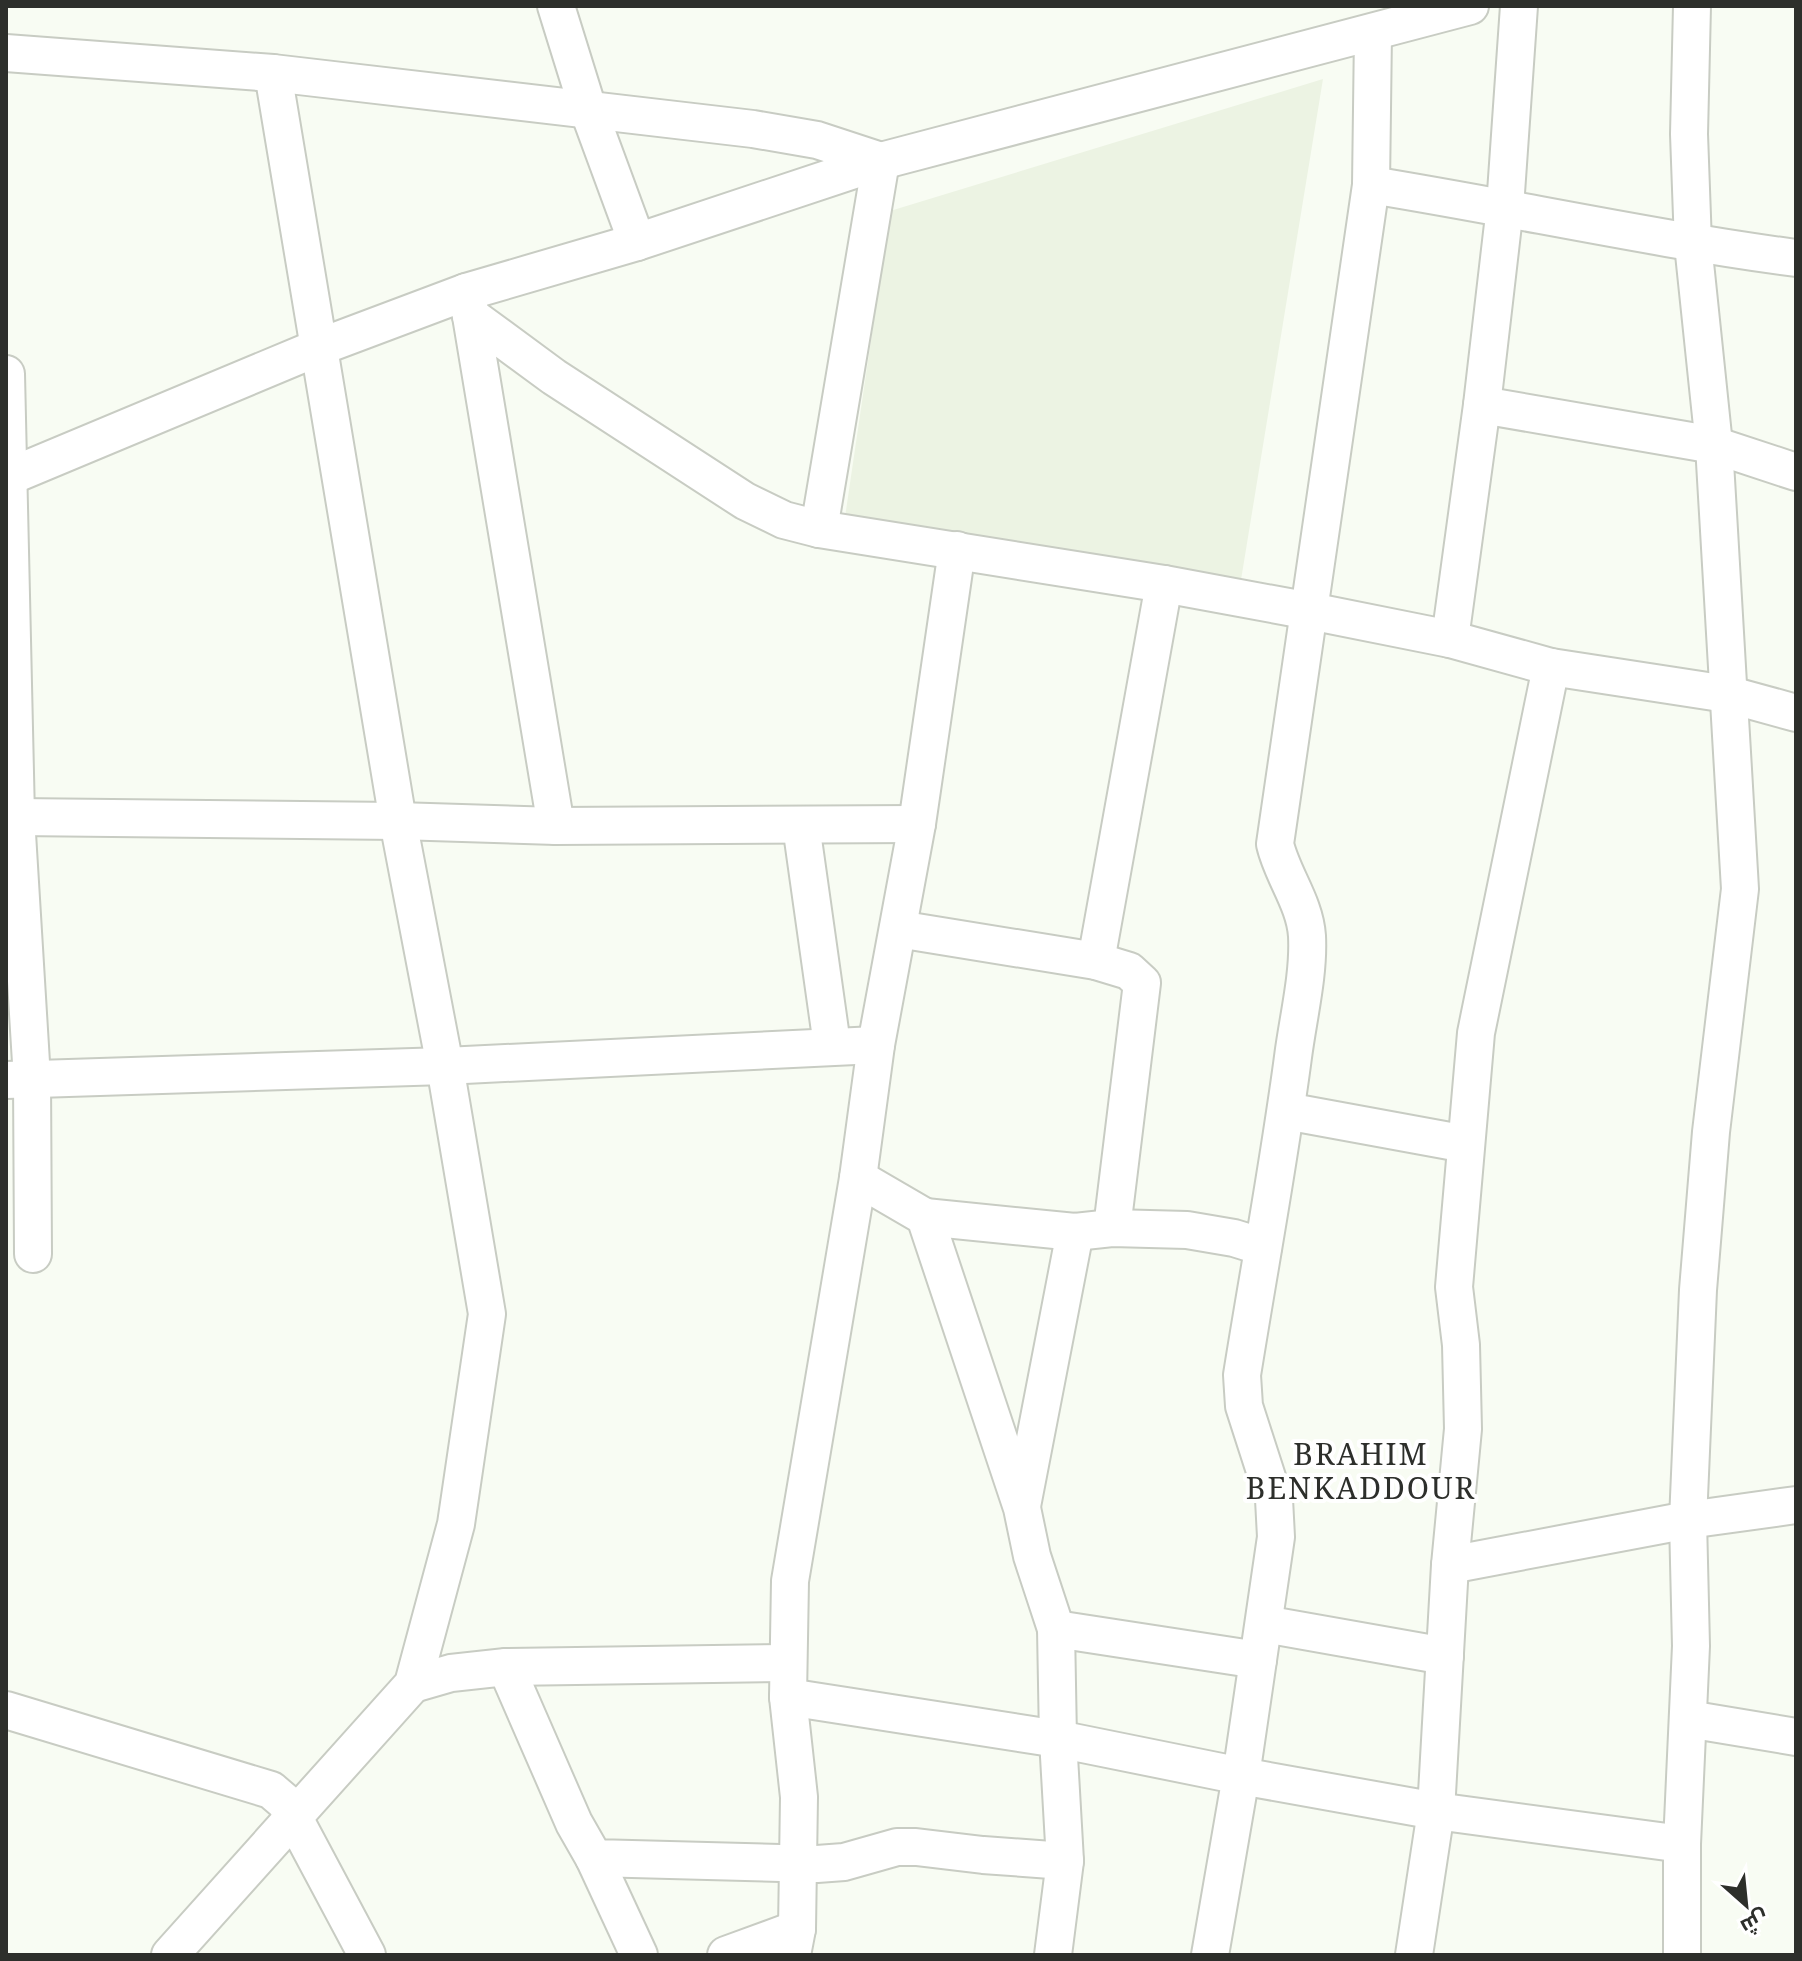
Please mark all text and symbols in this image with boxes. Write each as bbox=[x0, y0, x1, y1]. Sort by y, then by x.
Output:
district label: BRAHIM BENKADDOUR bbox=[1246, 1433, 1476, 1508]
north arrow bbox=[1706, 1865, 1786, 1945]
text: ش bbox=[1736, 1904, 1775, 1943]

